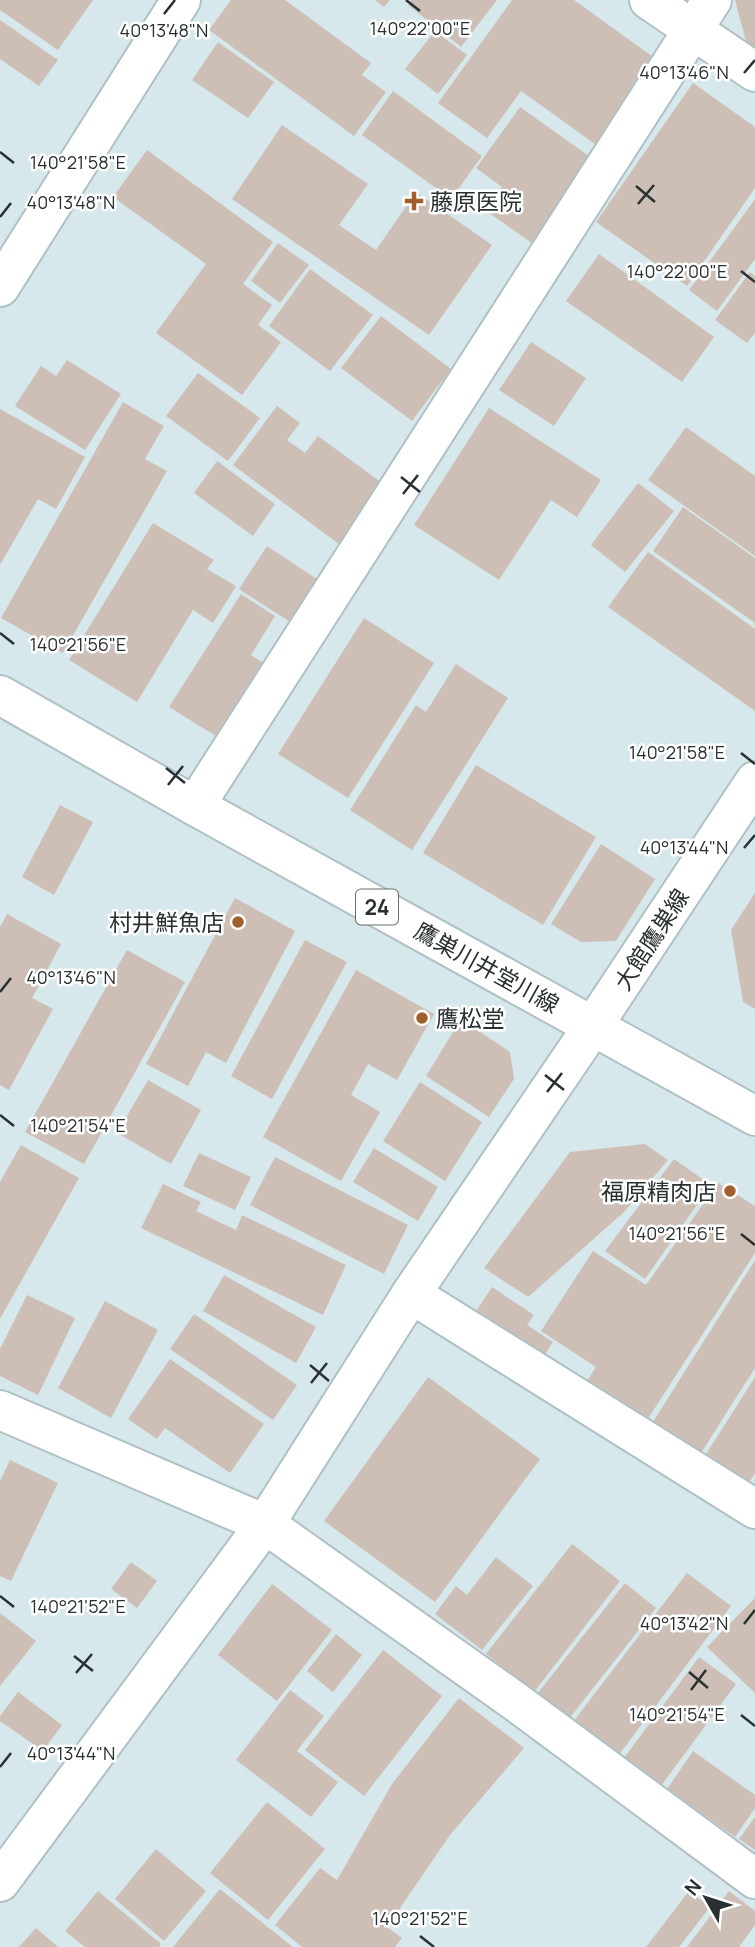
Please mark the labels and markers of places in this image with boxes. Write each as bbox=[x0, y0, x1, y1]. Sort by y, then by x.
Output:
place label: 藤原医院 bbox=[430, 185, 522, 217]
marker: 藤原医院 bbox=[404, 191, 424, 211]
place label: 村井鮮魚店 bbox=[109, 906, 224, 938]
marker: 村井鮮魚店 bbox=[230, 914, 246, 930]
place label: 鷹松堂 bbox=[436, 1002, 505, 1034]
marker: 鷹松堂 bbox=[414, 1010, 430, 1026]
place label: 福原精肉店 bbox=[601, 1175, 716, 1207]
marker: 福原精肉店 bbox=[722, 1183, 738, 1199]

